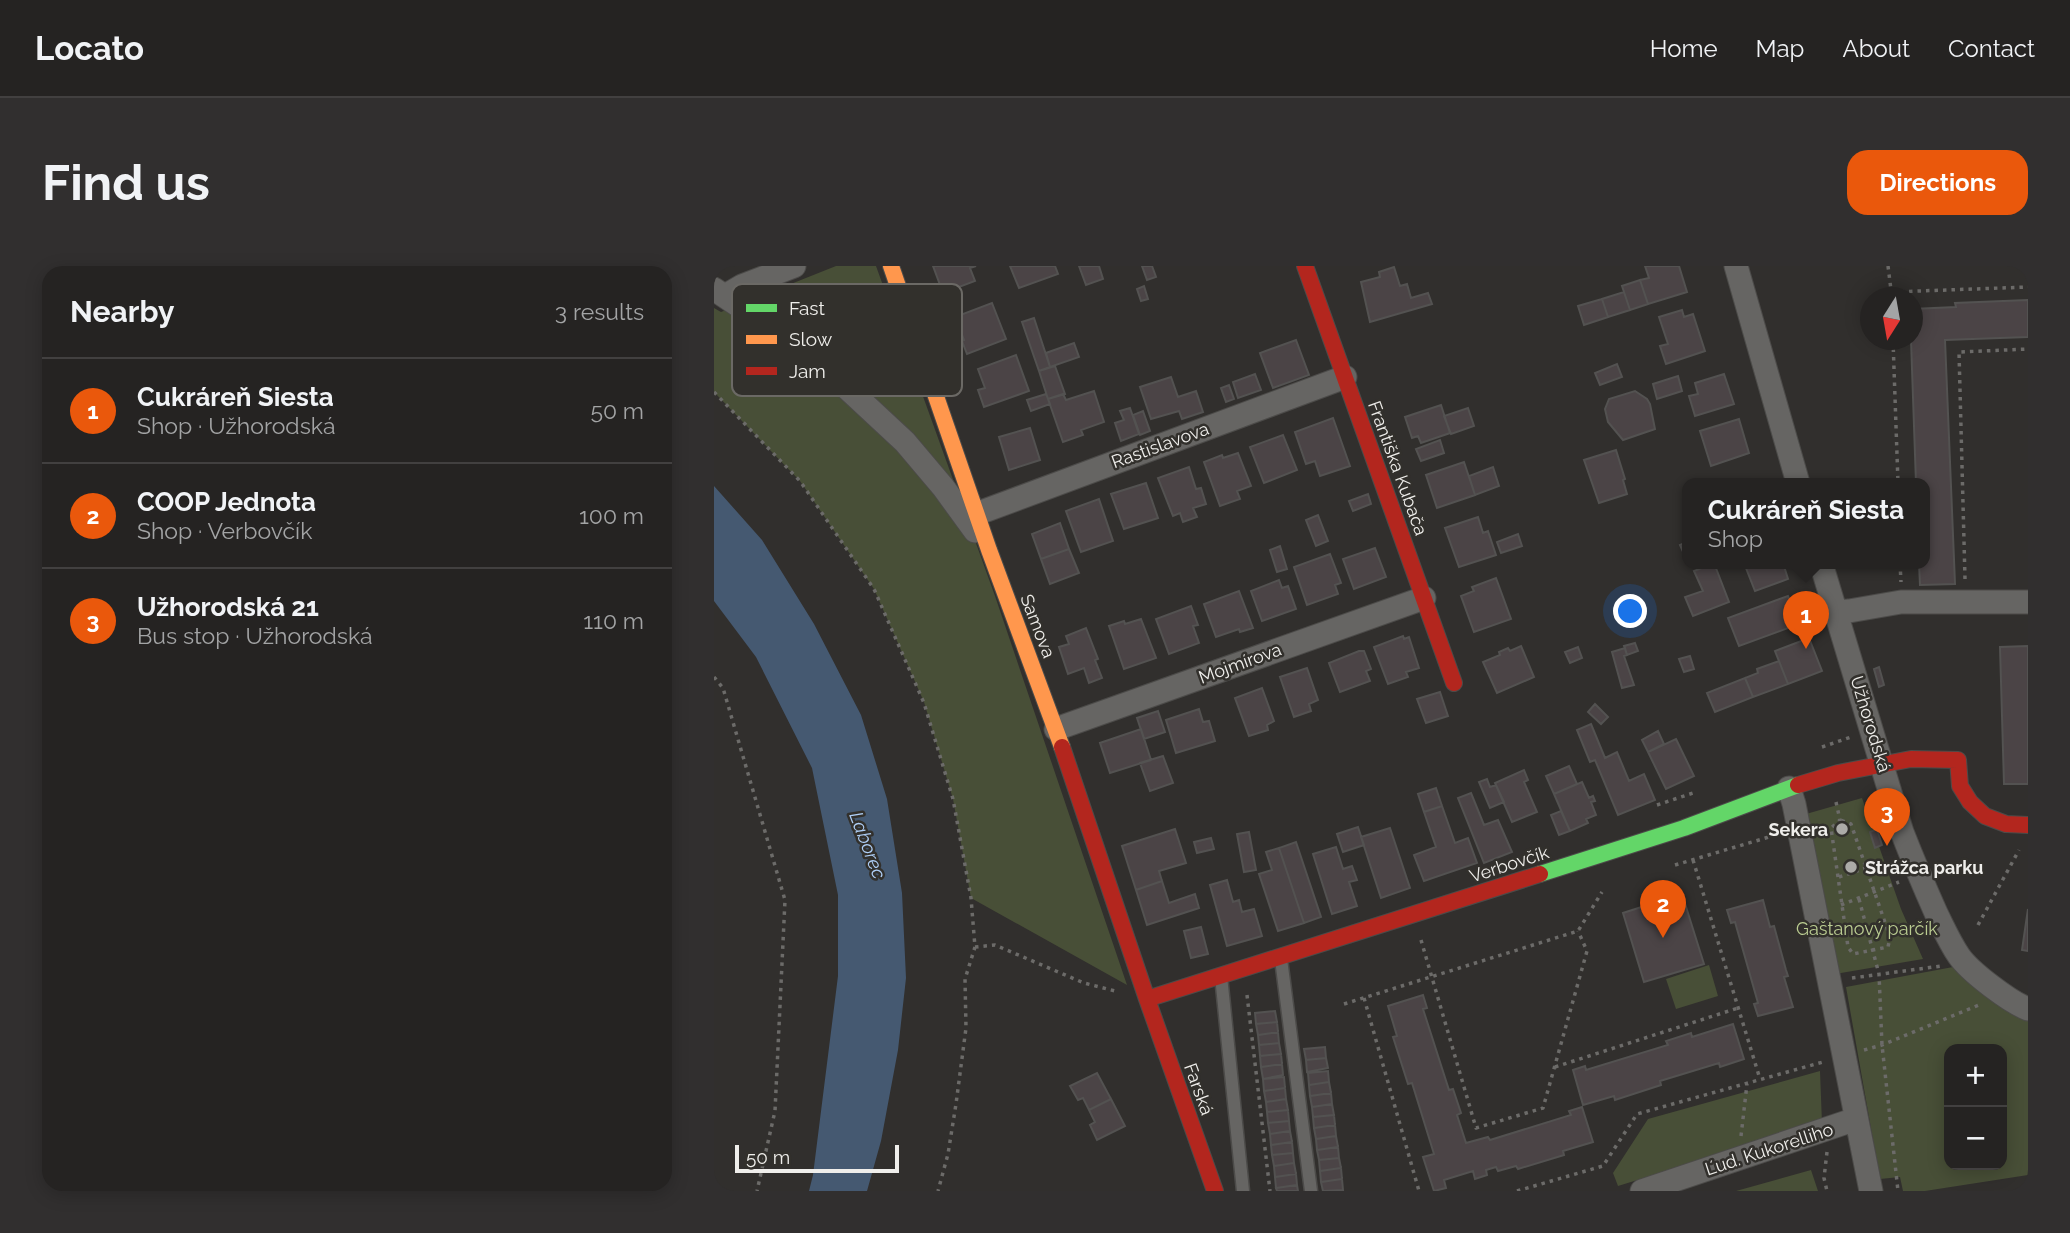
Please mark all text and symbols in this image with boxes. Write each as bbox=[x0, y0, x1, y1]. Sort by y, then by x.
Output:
text: Locato bbox=[35, 29, 144, 68]
text: Home bbox=[1650, 34, 1718, 63]
text: Map bbox=[1756, 34, 1804, 63]
text: About bbox=[1842, 34, 1910, 63]
text: Contact bbox=[1948, 34, 2035, 63]
button: Directions bbox=[1847, 150, 2028, 215]
text: Find us bbox=[42, 154, 210, 211]
legend bbox=[732, 284, 962, 396]
north arrow bbox=[1860, 287, 1923, 350]
text: Nearby bbox=[70, 294, 174, 329]
text: Fast bbox=[789, 297, 825, 319]
text: 3 results bbox=[555, 298, 644, 325]
text: Slow bbox=[789, 328, 833, 350]
text: Jam bbox=[789, 360, 826, 382]
text: Cukráreň Siesta bbox=[137, 382, 334, 412]
text: 1 bbox=[87, 397, 99, 424]
text: 50 m bbox=[590, 397, 644, 424]
street label: Františka Kubača bbox=[1364, 398, 1432, 538]
text: Shop · Užhorodská bbox=[137, 412, 335, 439]
street label: Rastislavova bbox=[1108, 418, 1212, 472]
popup bbox=[1682, 478, 1930, 569]
text: COOP Jednota bbox=[137, 487, 316, 517]
text: Cukráreň Siesta bbox=[1708, 495, 1904, 525]
text: 2 bbox=[87, 502, 99, 529]
text: 100 m bbox=[579, 502, 644, 529]
text: Shop · Verbovčík bbox=[137, 517, 312, 544]
text: Shop bbox=[1708, 525, 1763, 552]
street label: Samova bbox=[1016, 591, 1060, 661]
pin: 1 bbox=[1783, 591, 1829, 649]
text: Užhorodská 21 bbox=[137, 592, 319, 622]
your location bbox=[1613, 594, 1647, 628]
text: 3 bbox=[87, 607, 99, 634]
text: 110 m bbox=[583, 607, 644, 634]
text: Bus stop · Užhorodská bbox=[137, 622, 373, 649]
street label: Mojmírova bbox=[1196, 638, 1284, 688]
street label: Užhorodská bbox=[1846, 673, 1896, 775]
pin: 3 bbox=[1864, 788, 1910, 846]
water label: Laborec bbox=[845, 808, 891, 882]
place label: Sekera bbox=[1769, 819, 1828, 840]
marker: Sekera bbox=[1834, 821, 1850, 837]
street label: Verbovčík bbox=[1467, 841, 1552, 887]
place label: Strážca parku bbox=[1865, 857, 1983, 878]
marker: Strážca parku bbox=[1843, 859, 1859, 875]
pin: 2 bbox=[1640, 880, 1686, 938]
park label: Gaštanový parčík bbox=[1796, 918, 1938, 939]
map controls bbox=[1944, 1044, 2007, 1170]
button: + bbox=[1944, 1044, 2007, 1107]
street label: Farská bbox=[1180, 1060, 1218, 1118]
button: − bbox=[1944, 1107, 2007, 1170]
street label: Ľud. Kukorelliho bbox=[1702, 1118, 1836, 1180]
scale bar bbox=[735, 1142, 900, 1174]
text: 50 m bbox=[746, 1146, 790, 1168]

